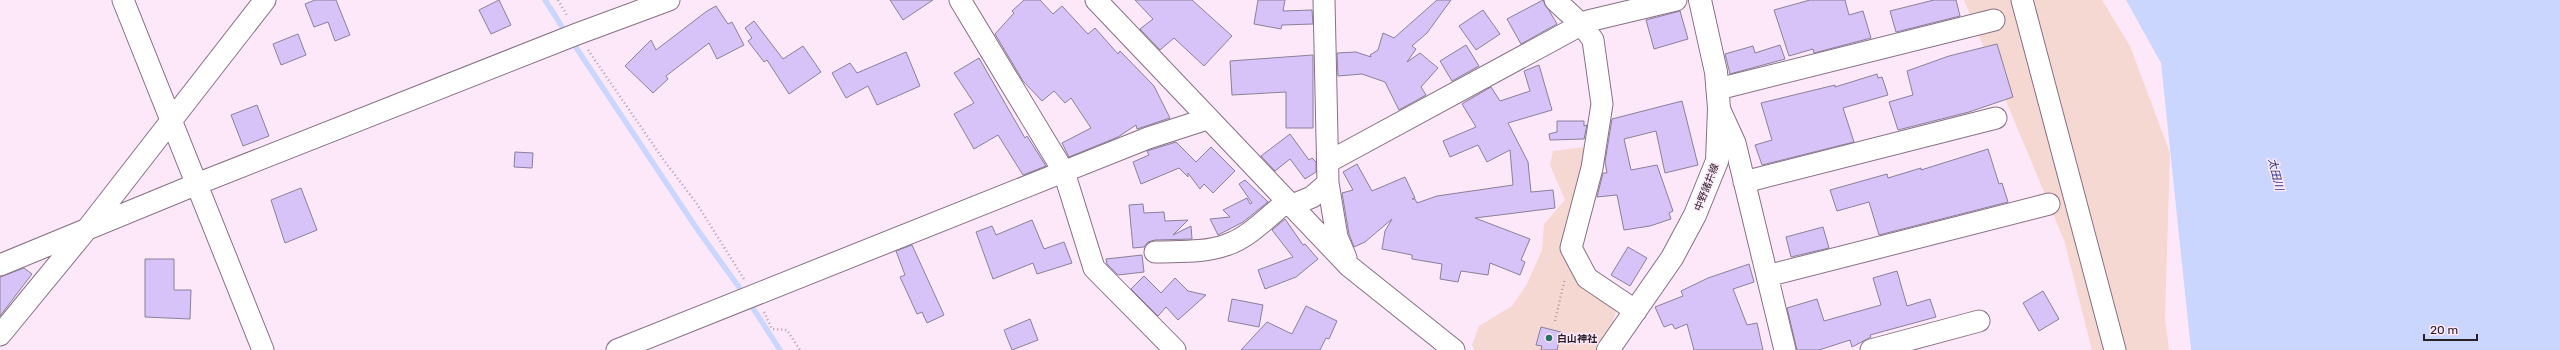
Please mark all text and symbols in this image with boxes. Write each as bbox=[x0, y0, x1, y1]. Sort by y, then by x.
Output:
water label: 太田川 bbox=[2265, 157, 2286, 193]
street label: 中野諸井線 bbox=[1692, 162, 1721, 213]
scale bar bbox=[2424, 316, 2477, 342]
text: 20 m bbox=[2430, 323, 2458, 337]
marker: 白山神社 bbox=[1544, 333, 1554, 343]
place label: 白山神社 bbox=[1557, 333, 1598, 345]

